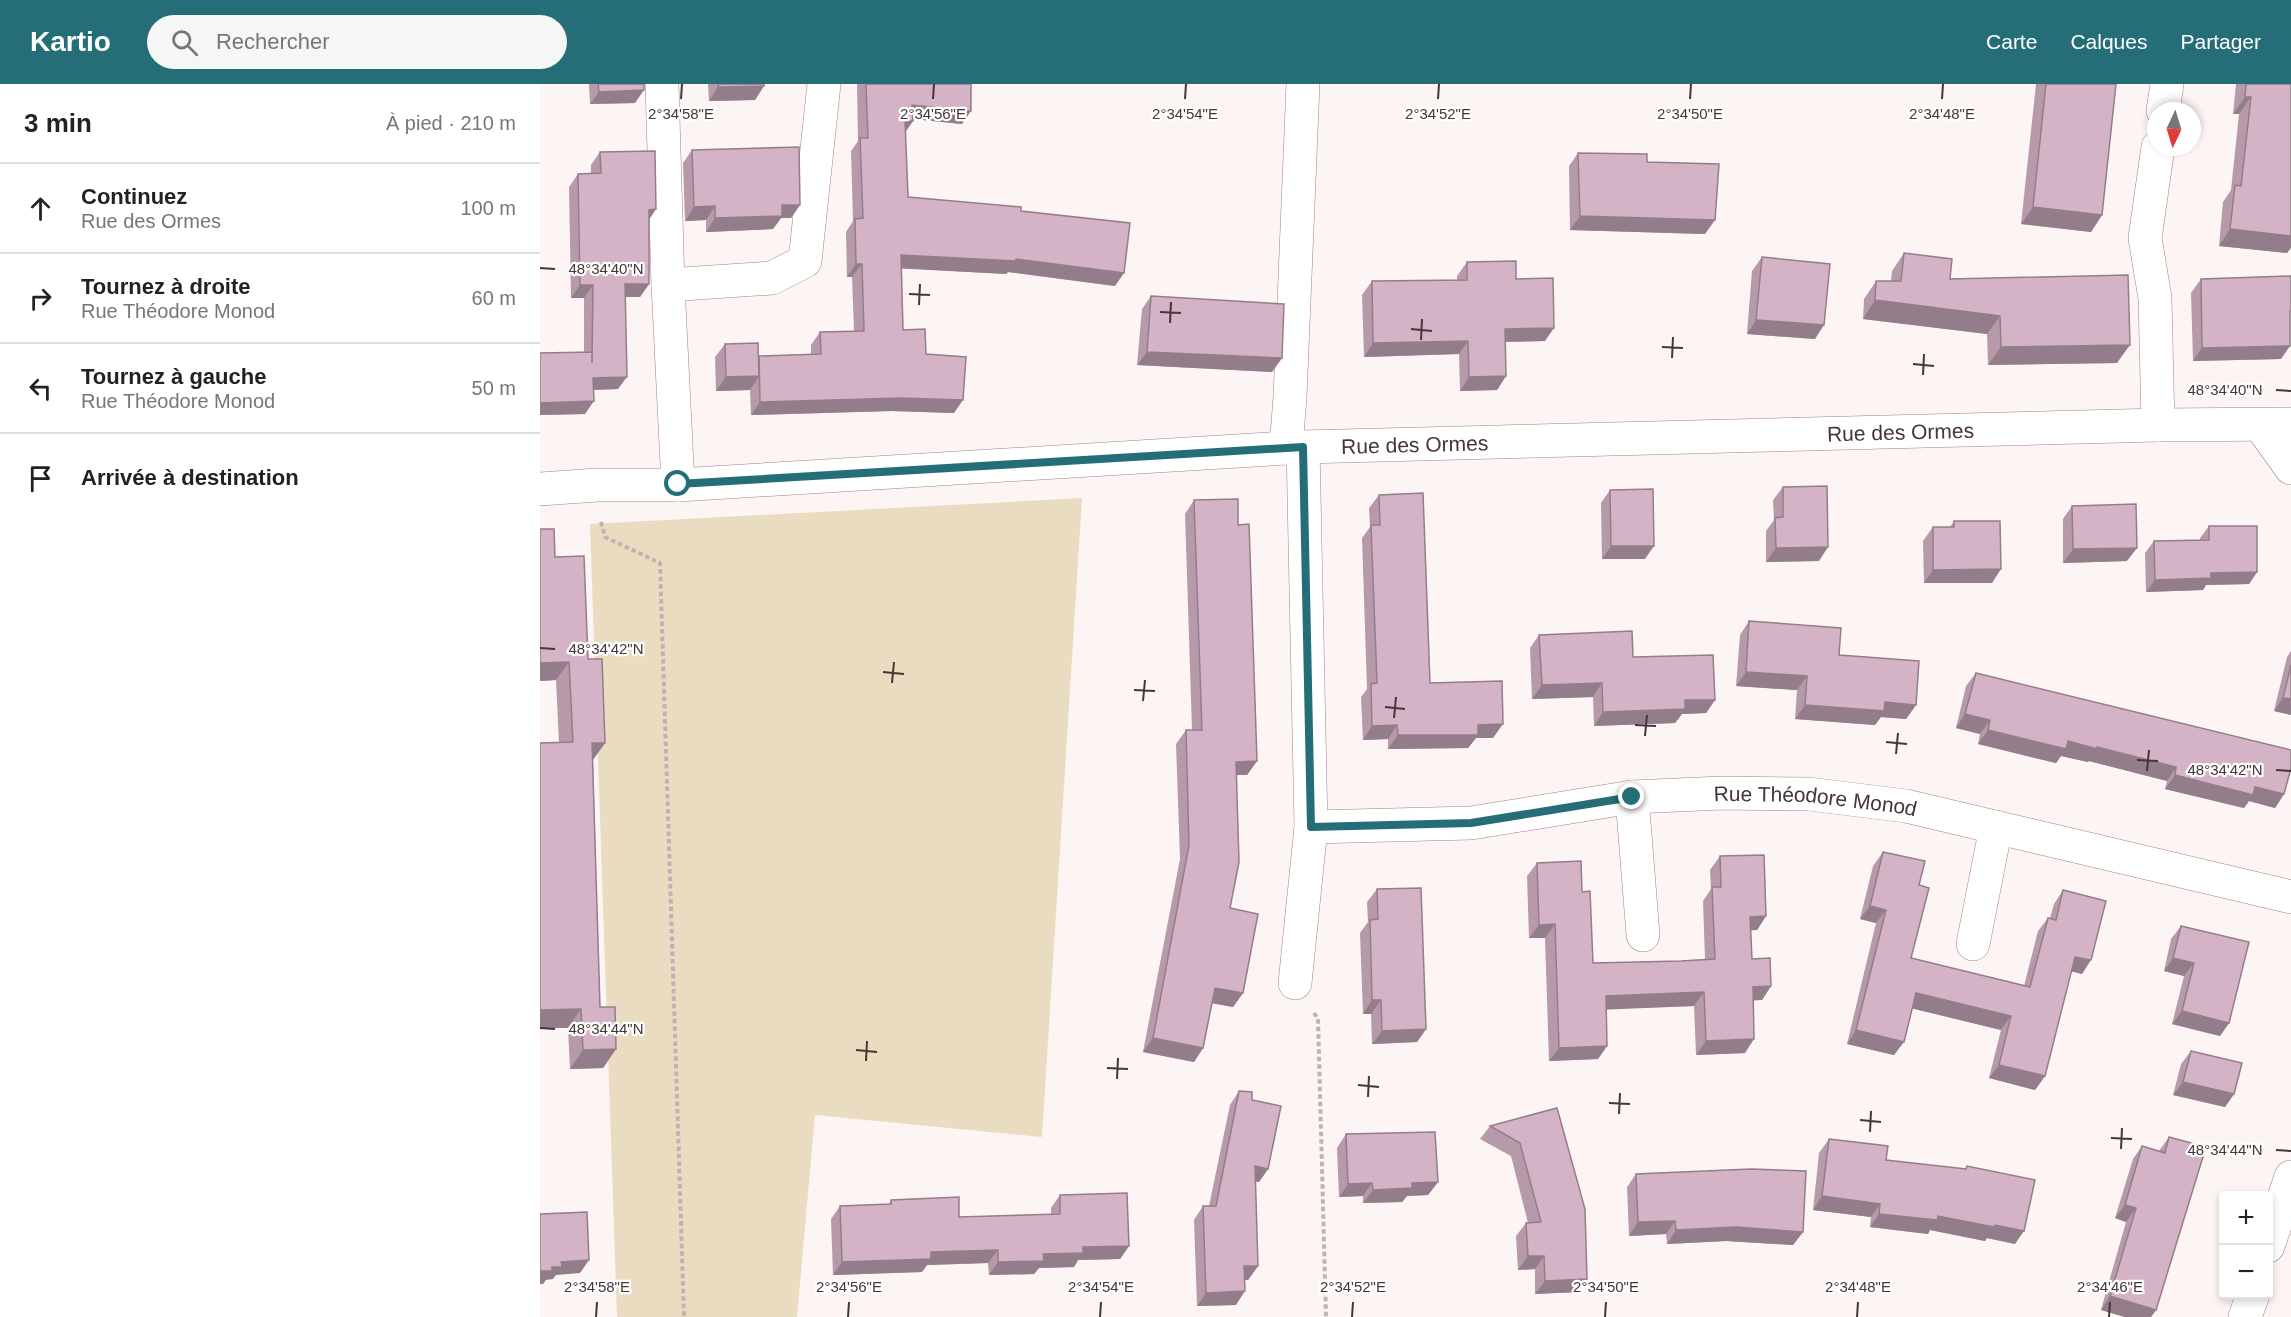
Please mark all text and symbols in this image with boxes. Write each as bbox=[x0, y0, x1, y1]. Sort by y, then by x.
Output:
search box bbox=[147, 15, 567, 69]
text: Kartio bbox=[30, 26, 111, 57]
icon: search bbox=[168, 26, 201, 59]
text: Rechercher bbox=[216, 29, 330, 54]
text: Carte bbox=[1986, 30, 2037, 53]
text: Calques bbox=[2070, 30, 2147, 53]
text: Partager bbox=[2180, 30, 2261, 53]
north arrow bbox=[2147, 102, 2201, 156]
text: 2°34'58"E bbox=[648, 105, 714, 122]
text: 2°34'56"E bbox=[900, 105, 966, 122]
text: 2°34'54"E bbox=[1152, 105, 1218, 122]
text: 2°34'52"E bbox=[1405, 105, 1471, 122]
text: 2°34'50"E bbox=[1657, 105, 1723, 122]
text: 2°34'48"E bbox=[1909, 105, 1975, 122]
text: 3 min bbox=[24, 108, 92, 138]
text: À pied · 210 m bbox=[386, 112, 516, 134]
text: Continuez bbox=[81, 184, 187, 209]
icon: ahead bbox=[24, 192, 57, 225]
text: 100 m bbox=[460, 197, 516, 219]
text: Rue des Ormes bbox=[81, 210, 221, 232]
text: 48°34'40"N bbox=[568, 260, 644, 277]
text: Tournez à droite bbox=[81, 274, 251, 299]
icon: right bbox=[24, 282, 57, 315]
text: 60 m bbox=[472, 287, 516, 309]
text: Rue Théodore Monod bbox=[81, 300, 275, 322]
text: Tournez à gauche bbox=[81, 364, 266, 389]
icon: left bbox=[24, 372, 57, 405]
text: 50 m bbox=[472, 377, 516, 399]
text: 48°34'40"N bbox=[2187, 381, 2263, 398]
text: Rue Théodore Monod bbox=[81, 390, 275, 412]
street label: Rue des Ormes bbox=[1827, 418, 1974, 445]
street label: Rue des Ormes bbox=[1341, 431, 1489, 458]
icon: arrive bbox=[24, 462, 57, 495]
text: Arrivée à destination bbox=[81, 465, 299, 490]
route start bbox=[664, 470, 690, 496]
text: 48°34'42"N bbox=[568, 640, 644, 657]
text: 48°34'42"N bbox=[2187, 761, 2263, 778]
street label: Rue Théodore Monod bbox=[1713, 781, 1919, 820]
route end bbox=[1618, 783, 1644, 809]
text: 48°34'44"N bbox=[568, 1020, 644, 1037]
text: 48°34'44"N bbox=[2187, 1141, 2263, 1158]
map controls bbox=[2219, 1191, 2273, 1299]
button: + bbox=[2219, 1191, 2273, 1245]
button: − bbox=[2219, 1245, 2273, 1299]
text: 2°34'58"E bbox=[564, 1278, 630, 1295]
text: 2°34'56"E bbox=[816, 1278, 882, 1295]
text: 2°34'54"E bbox=[1068, 1278, 1134, 1295]
text: 2°34'52"E bbox=[1320, 1278, 1386, 1295]
text: 2°34'50"E bbox=[1573, 1278, 1639, 1295]
text: 2°34'48"E bbox=[1825, 1278, 1891, 1295]
text: 2°34'46"E bbox=[2077, 1278, 2143, 1295]

